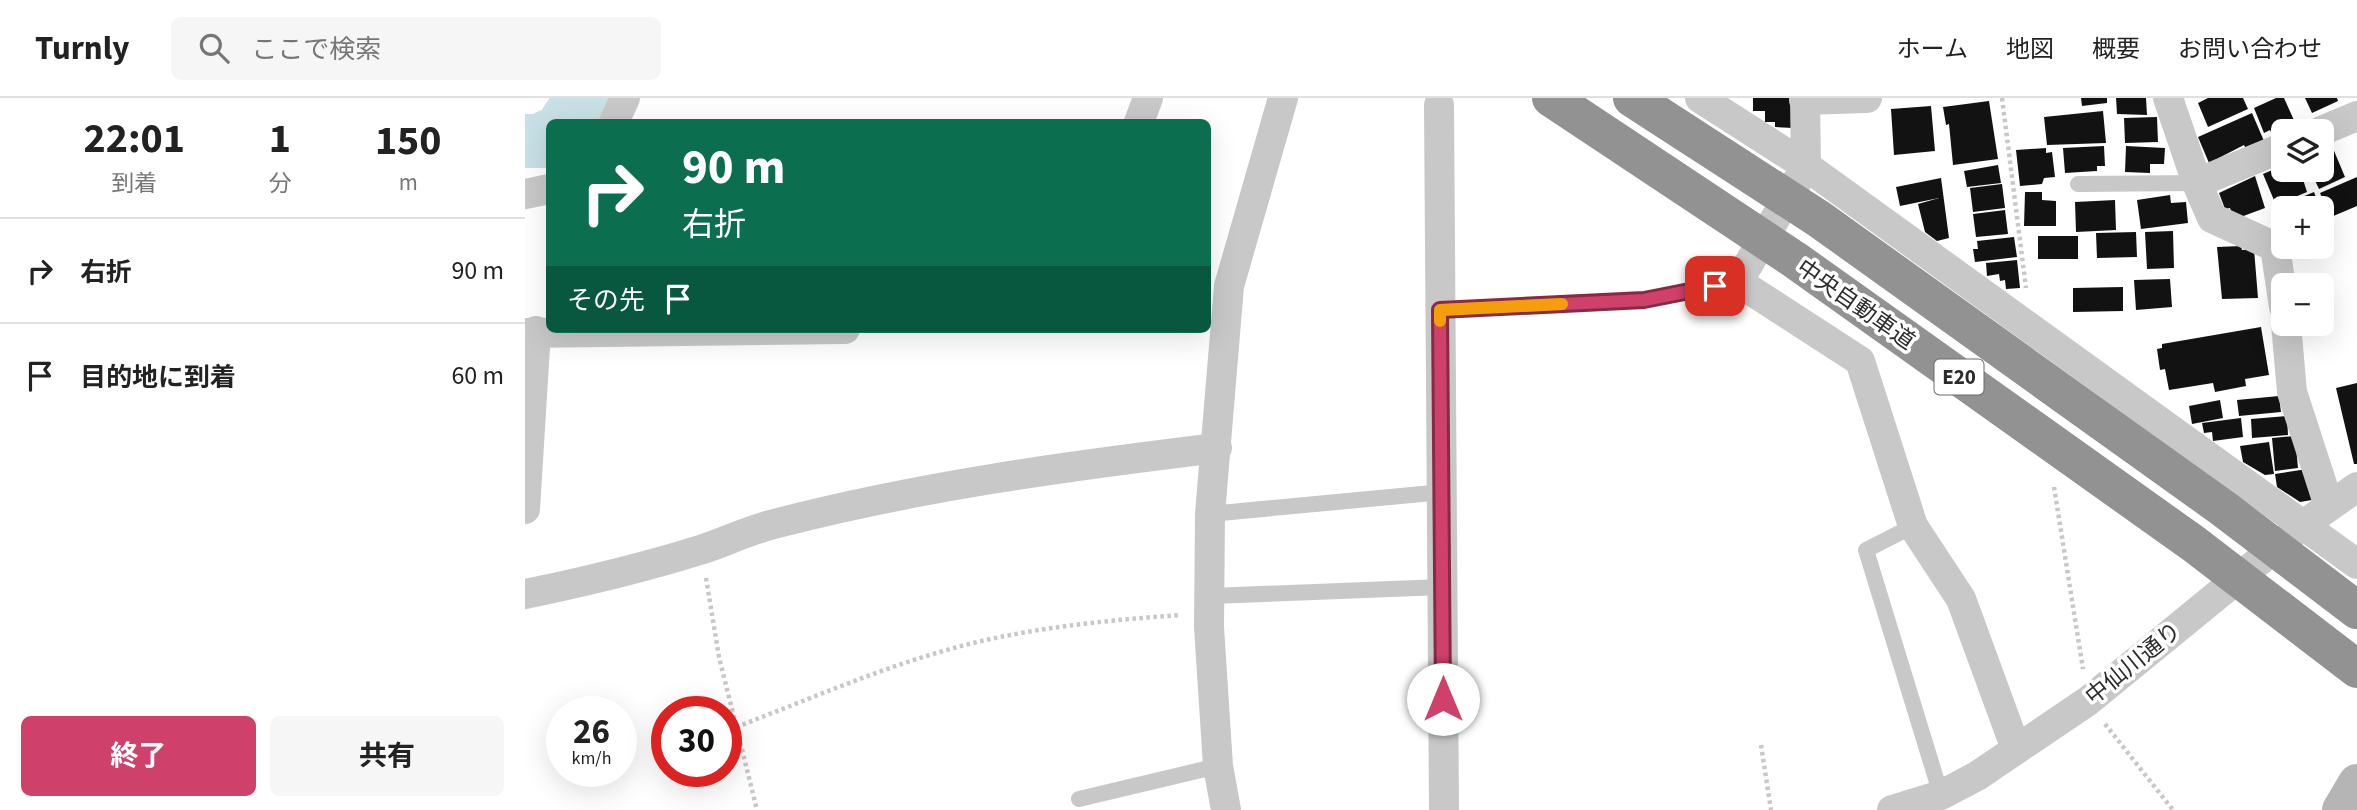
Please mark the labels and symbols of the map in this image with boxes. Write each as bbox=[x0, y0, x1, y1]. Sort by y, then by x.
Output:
street label: 中央自動車道 bbox=[1790, 251, 1922, 358]
pin bbox=[1685, 256, 1745, 316]
road number: E20 bbox=[1935, 360, 1983, 394]
street label: 中仙川通り bbox=[2078, 614, 2188, 712]
position arrow bbox=[1406, 662, 1480, 736]
speed limit sign: 30 bbox=[651, 696, 742, 787]

